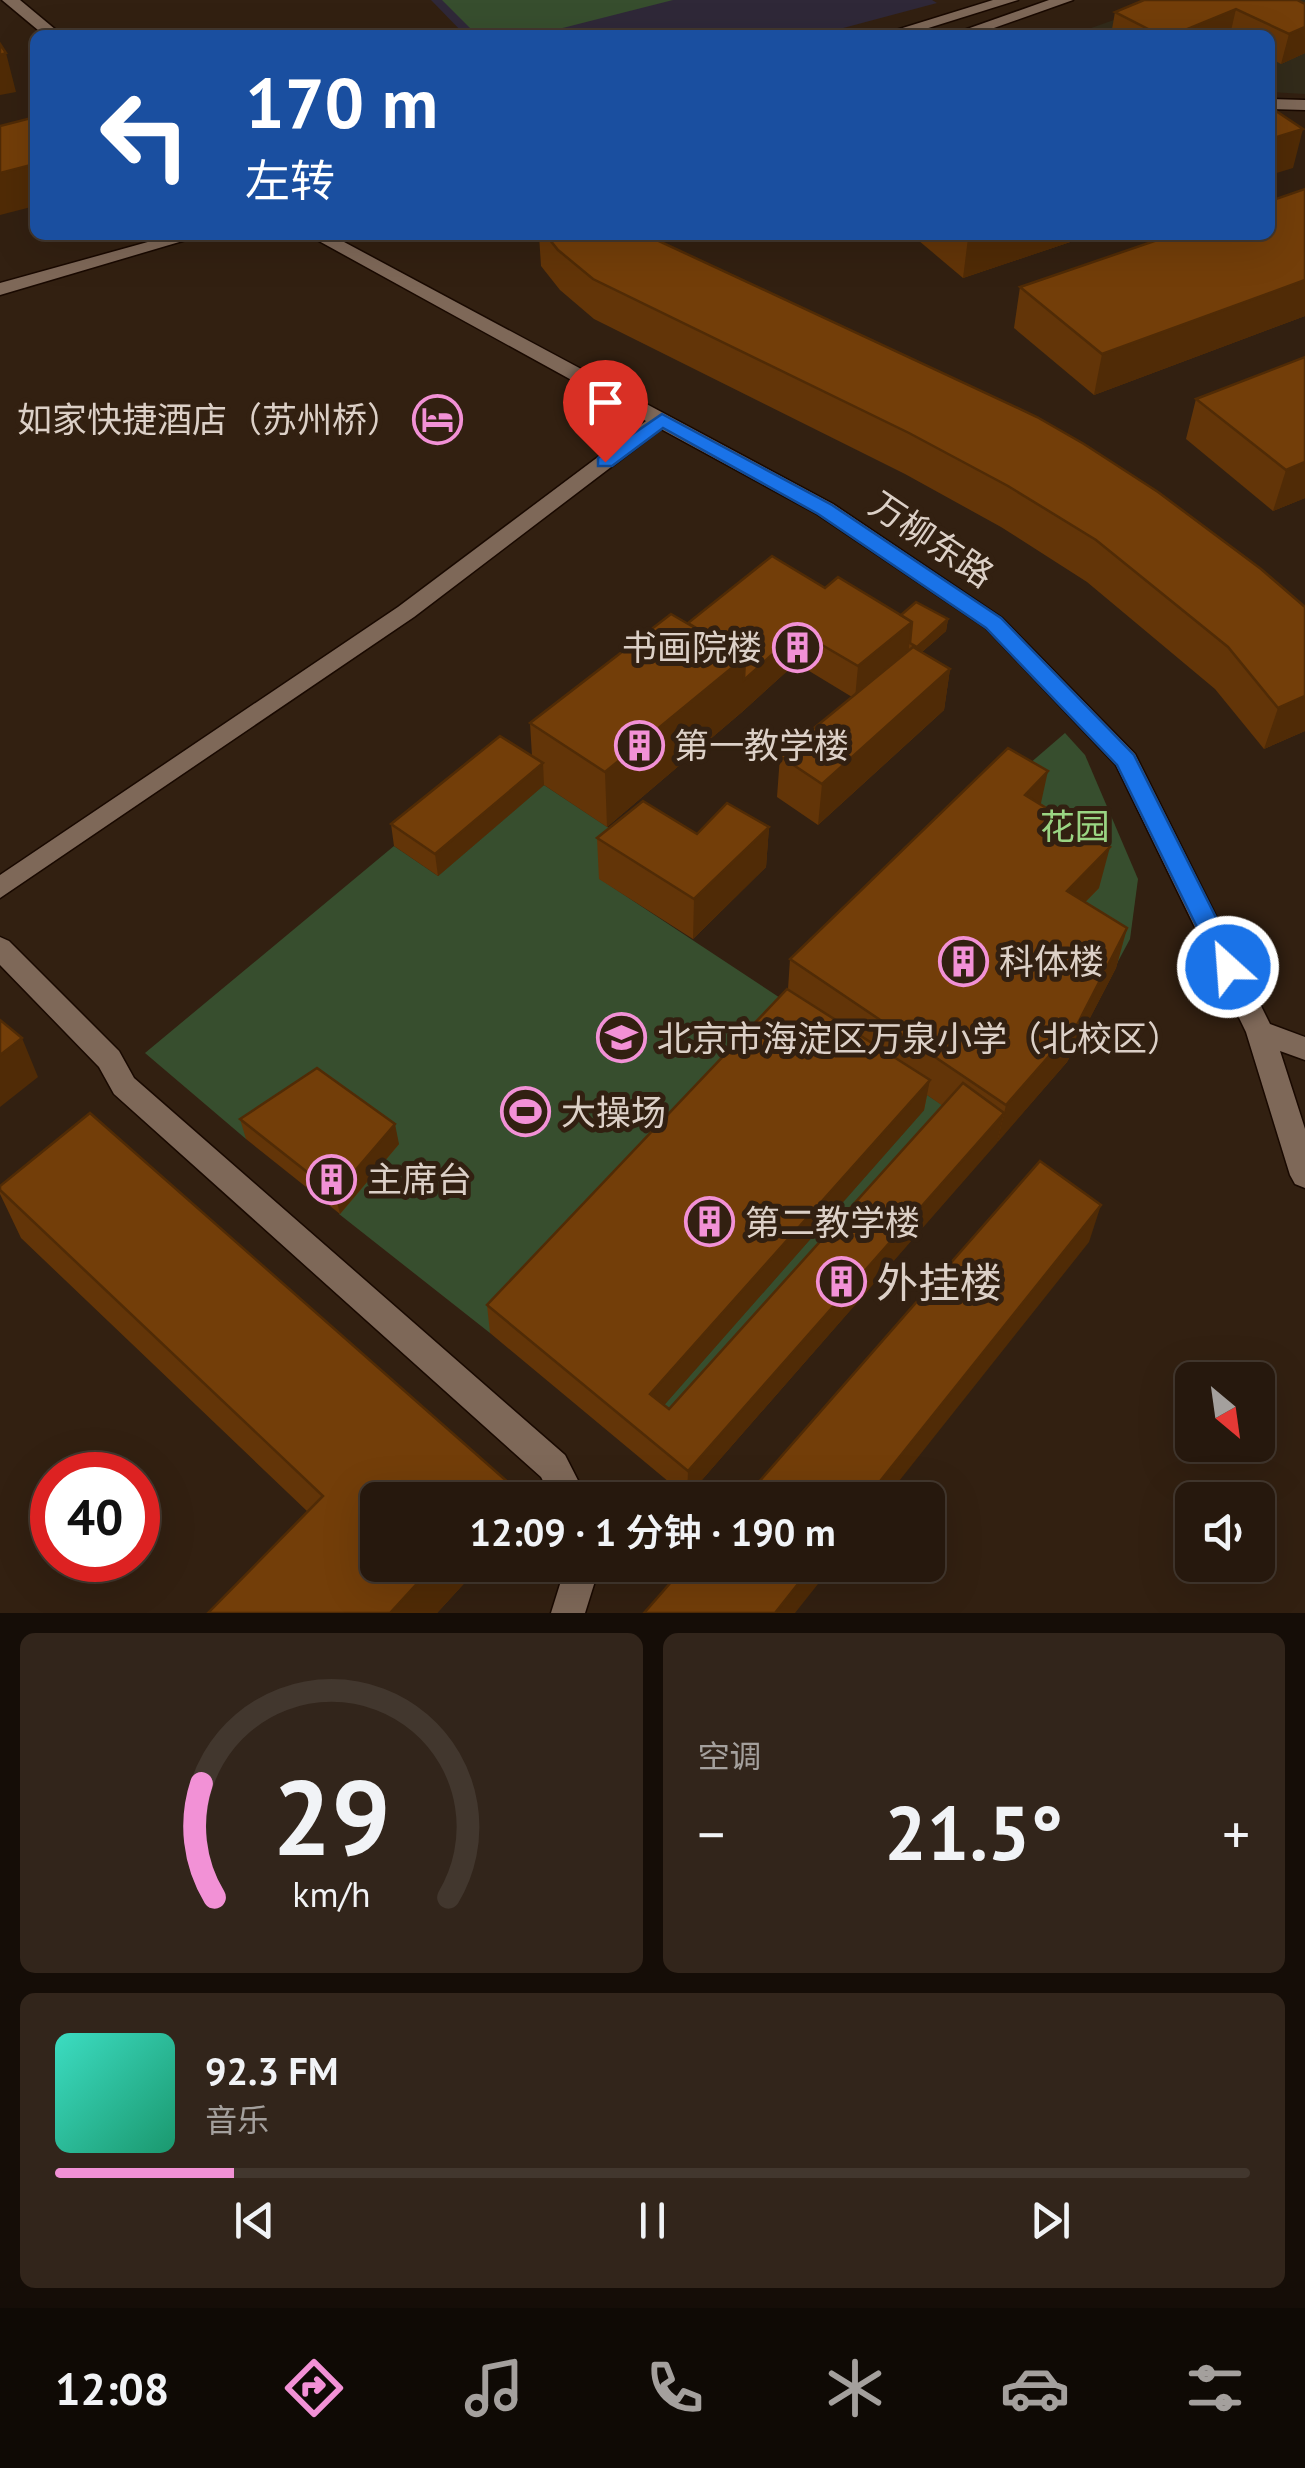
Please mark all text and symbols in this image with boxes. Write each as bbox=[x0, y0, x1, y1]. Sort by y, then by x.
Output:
text: 170 m bbox=[245, 57, 438, 147]
icon: left bbox=[80, 70, 210, 200]
text: 左转 bbox=[245, 151, 335, 209]
pin bbox=[563, 360, 648, 463]
icon: arrive bbox=[578, 375, 633, 430]
hotel icon: 如家快捷酒店（苏州桥） bbox=[411, 393, 463, 445]
place label: 如家快捷酒店（苏州桥） bbox=[17, 396, 402, 442]
street label: 万柳东路 bbox=[861, 481, 1003, 597]
building icon: 书画院楼 bbox=[771, 621, 823, 673]
place label: 书画院楼 bbox=[622, 624, 762, 670]
building icon: 第一教学楼 bbox=[613, 719, 665, 771]
place label: 第一教学楼 bbox=[674, 722, 849, 768]
park label: 花园 bbox=[1040, 803, 1110, 849]
position arrow bbox=[1176, 915, 1280, 1019]
building icon: 科体楼 bbox=[938, 935, 990, 987]
place label: 科体楼 bbox=[999, 938, 1104, 984]
school or university icon: 北京市海淀区万泉小学（北校区） bbox=[596, 1012, 648, 1064]
place label: 北京市海淀区万泉小学（北校区） bbox=[657, 1015, 1182, 1061]
sports icon: 大操场 bbox=[500, 1086, 552, 1138]
place label: 大操场 bbox=[561, 1089, 666, 1135]
building icon: 主席台 bbox=[306, 1153, 358, 1205]
place label: 主席台 bbox=[367, 1156, 472, 1202]
building icon: 第二教学楼 bbox=[684, 1196, 736, 1248]
place label: 第二教学楼 bbox=[745, 1199, 920, 1245]
place label: 外挂楼 bbox=[876, 1255, 1002, 1310]
building icon: 外挂楼 bbox=[815, 1256, 867, 1308]
north arrow bbox=[1175, 1362, 1275, 1462]
map controls bbox=[1175, 1362, 1275, 1582]
speed limit sign: 40 bbox=[30, 1452, 160, 1582]
button: sound bbox=[1175, 1482, 1275, 1582]
text: 12:09 · 1 分钟 · 190 m bbox=[469, 1507, 836, 1556]
text: 空调 bbox=[698, 1735, 762, 1777]
text: 29 bbox=[272, 1749, 390, 1884]
text: 21.5° bbox=[884, 1784, 1063, 1881]
text: − bbox=[698, 1798, 725, 1869]
text: + bbox=[1222, 1798, 1250, 1869]
text: km/h bbox=[292, 1871, 370, 1917]
text: 92.3 FM bbox=[205, 2046, 338, 2095]
text: 音乐 bbox=[205, 2099, 269, 2141]
icon: previous bbox=[227, 2193, 282, 2248]
icon: pause bbox=[625, 2193, 680, 2248]
icon: next bbox=[1023, 2193, 1078, 2248]
icon: directions bbox=[279, 2353, 349, 2423]
icon: music bbox=[459, 2353, 529, 2423]
icon: phone bbox=[640, 2353, 710, 2423]
icon: climate bbox=[820, 2353, 890, 2423]
icon: car bbox=[1000, 2353, 1070, 2423]
icon: filters bbox=[1180, 2353, 1250, 2423]
text: 12:08 bbox=[55, 2359, 169, 2417]

